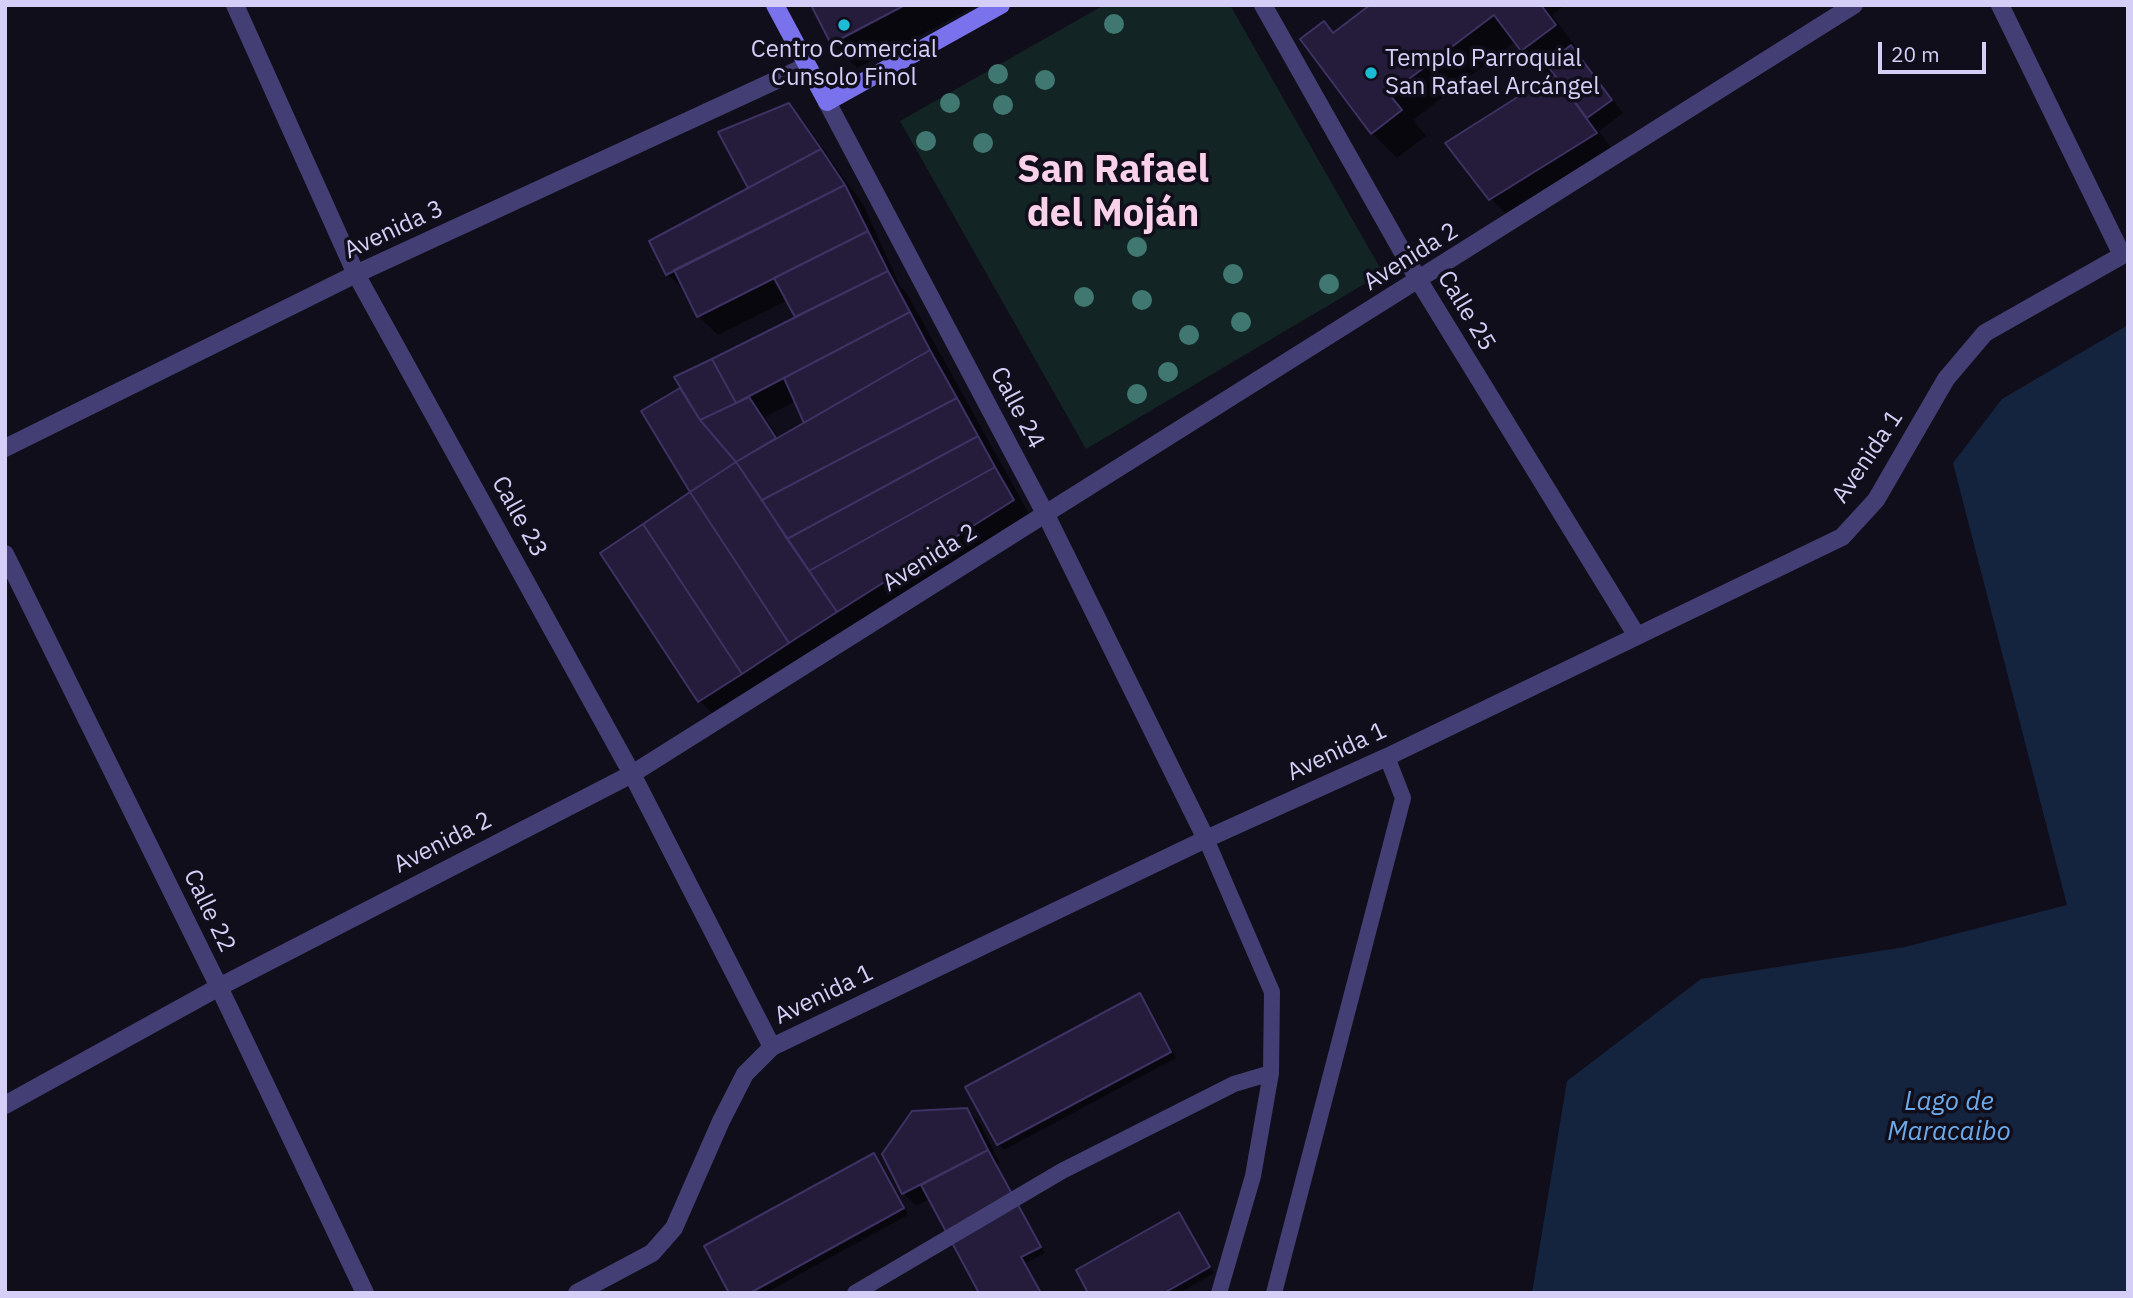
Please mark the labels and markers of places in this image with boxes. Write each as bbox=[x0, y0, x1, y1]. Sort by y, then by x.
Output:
marker: Centro Comercial Cunsolo Finol bbox=[836, 17, 852, 33]
place label: Centro Comercial Cunsolo Finol bbox=[751, 36, 937, 92]
place label: Templo Parroquial San Rafael Arcángel bbox=[1385, 45, 1600, 101]
marker: Templo Parroquial San Rafael Arcángel bbox=[1363, 65, 1379, 81]

